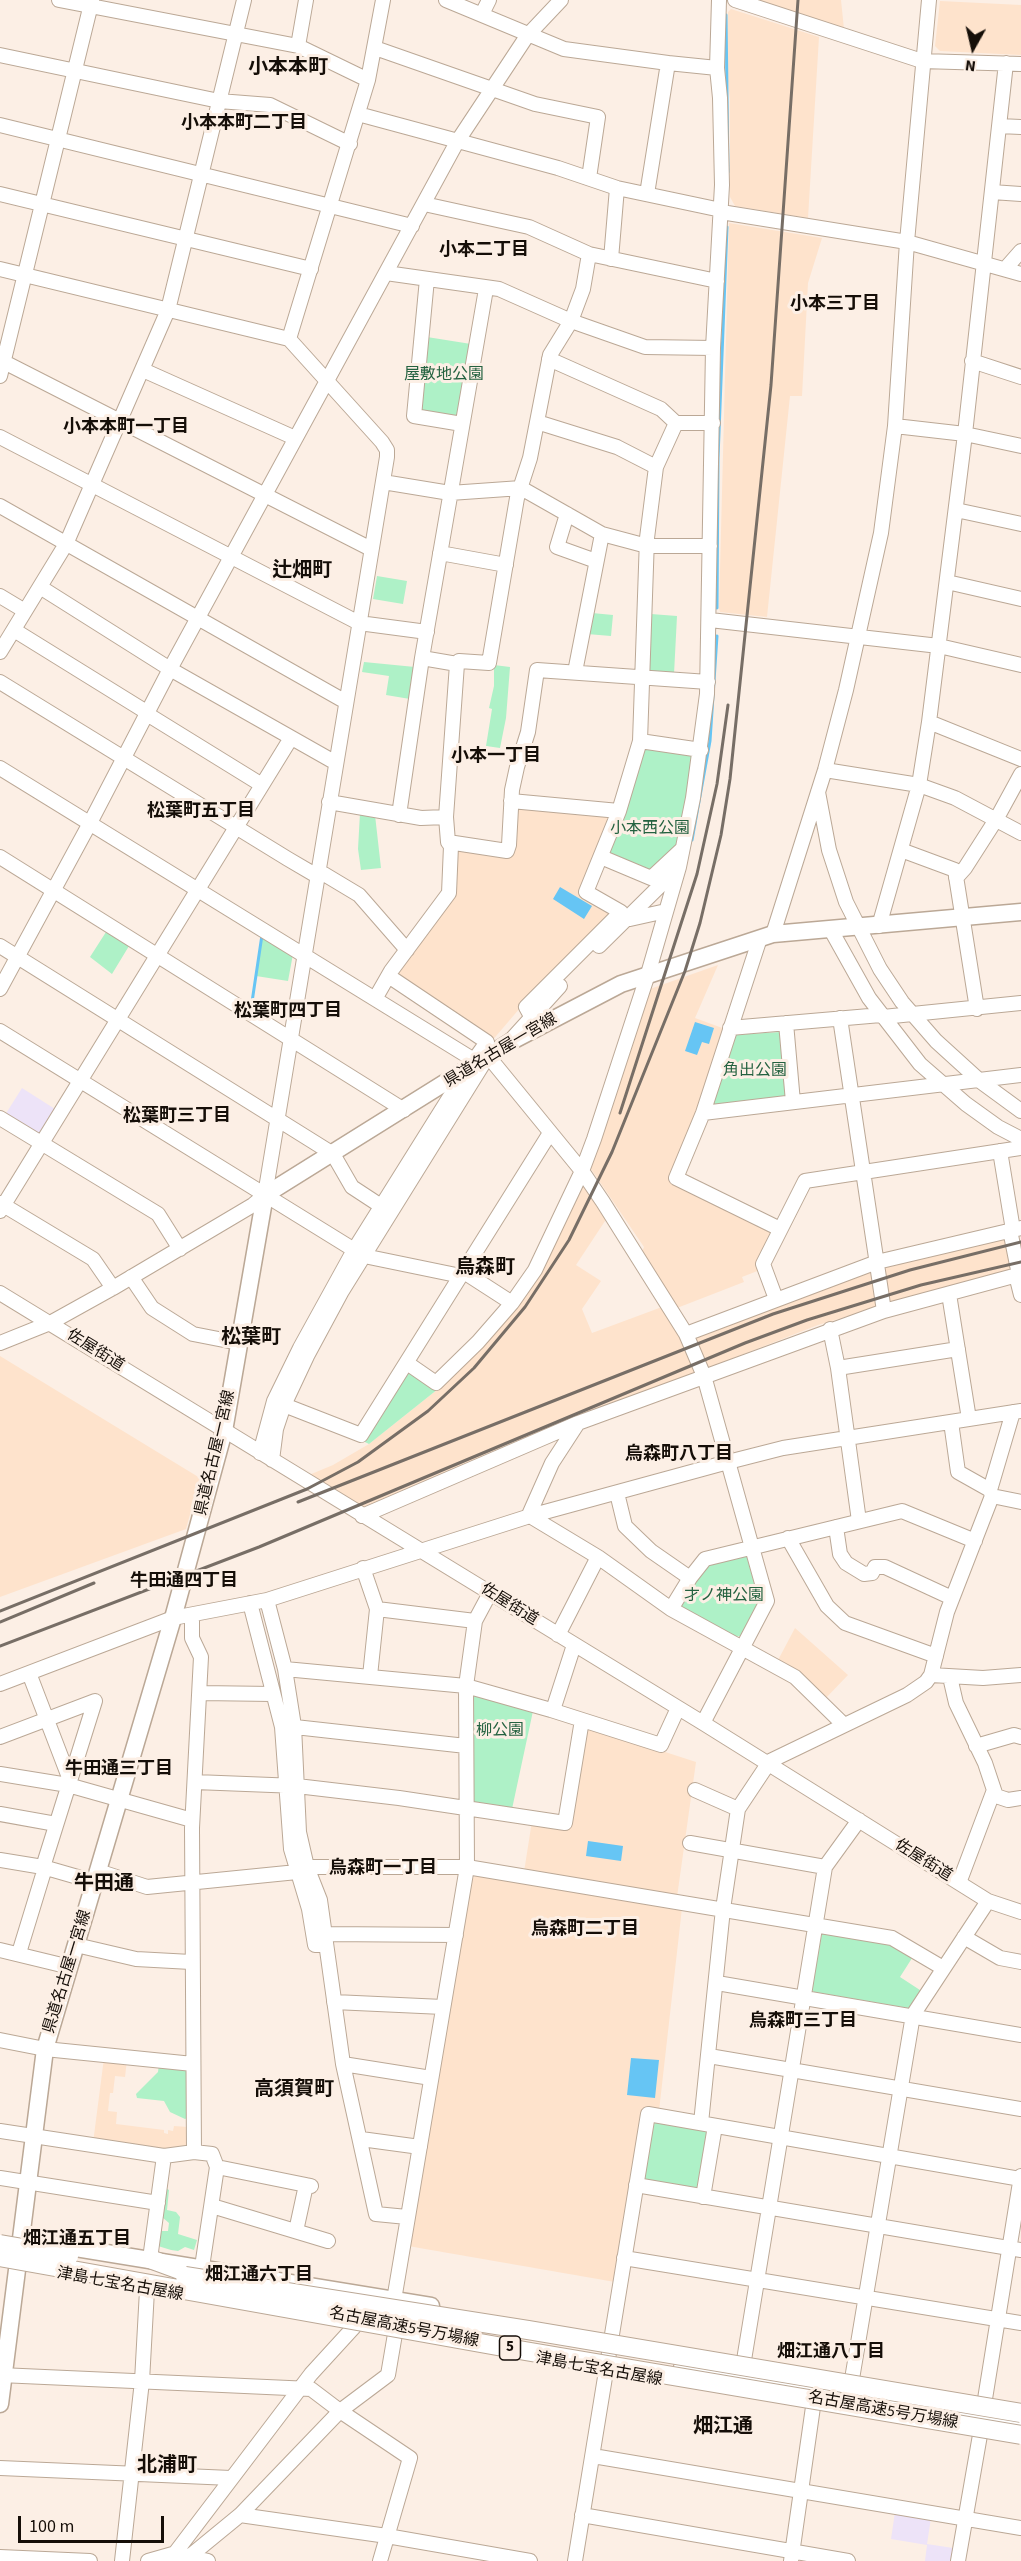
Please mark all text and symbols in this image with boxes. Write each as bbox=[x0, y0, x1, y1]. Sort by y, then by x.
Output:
north arrow bbox=[943, 18, 1003, 78]
text: N bbox=[964, 54, 977, 77]
district label: 小本本町 bbox=[248, 57, 328, 81]
district label: 小本本町二丁目 bbox=[181, 113, 307, 135]
district label: 小本二丁目 bbox=[439, 240, 529, 262]
district label: 小本三丁目 bbox=[790, 294, 880, 316]
park label: 屋敷地公園 bbox=[404, 365, 484, 385]
district label: 小本本町一丁目 bbox=[63, 417, 189, 439]
district label: 辻畑町 bbox=[272, 560, 332, 584]
district label: 小本一丁目 bbox=[451, 746, 541, 768]
district label: 松葉町五丁目 bbox=[147, 801, 255, 823]
park label: 小本西公園 bbox=[610, 819, 690, 839]
district label: 松葉町四丁目 bbox=[234, 1001, 342, 1023]
street label: 県道名古屋一宮線 bbox=[441, 1010, 561, 1092]
park label: 角出公園 bbox=[723, 1061, 787, 1081]
district label: 松葉町三丁目 bbox=[123, 1106, 231, 1128]
district label: 烏森町 bbox=[455, 1257, 515, 1281]
street label: 佐屋街道 bbox=[63, 1326, 127, 1376]
district label: 松葉町 bbox=[221, 1327, 281, 1351]
street label: 県道名古屋一宮線 bbox=[192, 1388, 240, 1518]
district label: 烏森町八丁目 bbox=[625, 1444, 733, 1466]
district label: 牛田通四丁目 bbox=[130, 1571, 238, 1593]
street label: 佐屋街道 bbox=[477, 1580, 541, 1630]
park label: 才ノ神公園 bbox=[684, 1586, 764, 1606]
park label: 柳公園 bbox=[476, 1721, 524, 1741]
district label: 牛田通三丁目 bbox=[65, 1759, 173, 1781]
street label: 佐屋街道 bbox=[891, 1836, 955, 1886]
district label: 烏森町一丁目 bbox=[329, 1858, 437, 1880]
district label: 牛田通 bbox=[74, 1873, 134, 1897]
street label: 県道名古屋一宮線 bbox=[40, 1908, 96, 2036]
district label: 烏森町二丁目 bbox=[531, 1919, 639, 1941]
district label: 烏森町三丁目 bbox=[749, 2011, 857, 2033]
district label: 高須賀町 bbox=[254, 2079, 334, 2103]
district label: 畑江通五丁目 bbox=[23, 2229, 131, 2251]
street label: 津島七宝名古屋線 bbox=[55, 2264, 185, 2306]
district label: 畑江通六丁目 bbox=[205, 2265, 313, 2287]
street label: 名古屋高速5号万場線 bbox=[328, 2304, 480, 2352]
road number: 5 bbox=[500, 2336, 520, 2360]
district label: 畑江通八丁目 bbox=[777, 2342, 885, 2364]
street label: 津島七宝名古屋線 bbox=[534, 2349, 664, 2391]
street label: 名古屋高速5号万場線 bbox=[807, 2388, 959, 2434]
district label: 畑江通 bbox=[693, 2416, 753, 2440]
district label: 北浦町 bbox=[137, 2455, 197, 2479]
scale bar bbox=[21, 2504, 166, 2542]
text: 100 m bbox=[29, 2514, 74, 2539]

